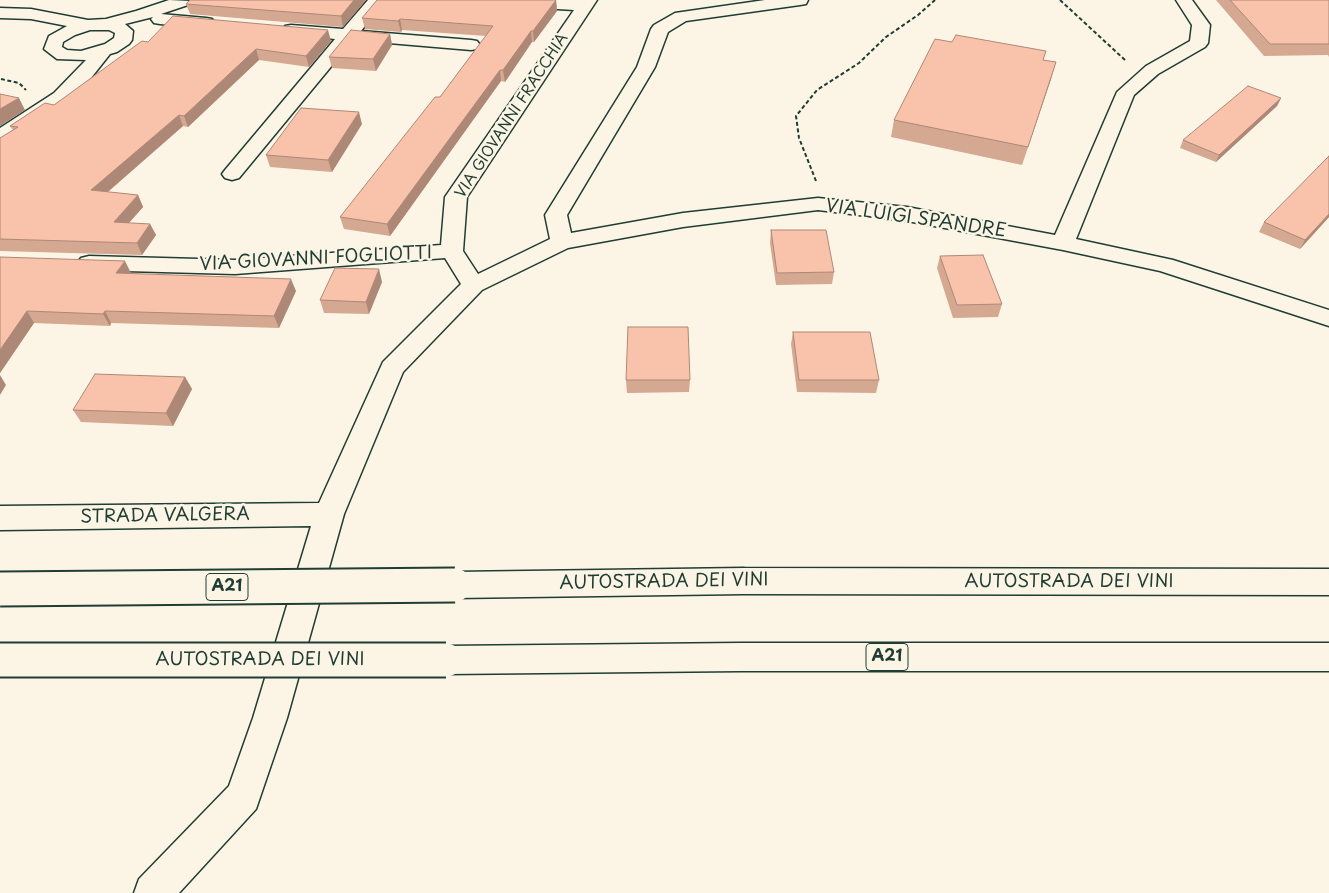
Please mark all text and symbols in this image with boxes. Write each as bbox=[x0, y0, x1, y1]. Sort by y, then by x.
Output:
street label: VIA GIOVANNI FRACCHIA bbox=[452, 30, 572, 202]
street label: VIA LUIGI SPANDRE bbox=[824, 196, 1008, 242]
street label: VIA GIOVANNI FOGLIOTTI bbox=[199, 242, 433, 276]
street label: STRADA VALGERA bbox=[80, 504, 250, 528]
street label: AUTOSTRADA DEI VINI bbox=[559, 569, 769, 595]
street label: AUTOSTRADA DEI VINI bbox=[964, 571, 1174, 593]
road number: A21 bbox=[206, 574, 248, 600]
road number: A21 bbox=[866, 644, 908, 670]
street label: AUTOSTRADA DEI VINI bbox=[155, 649, 365, 671]

